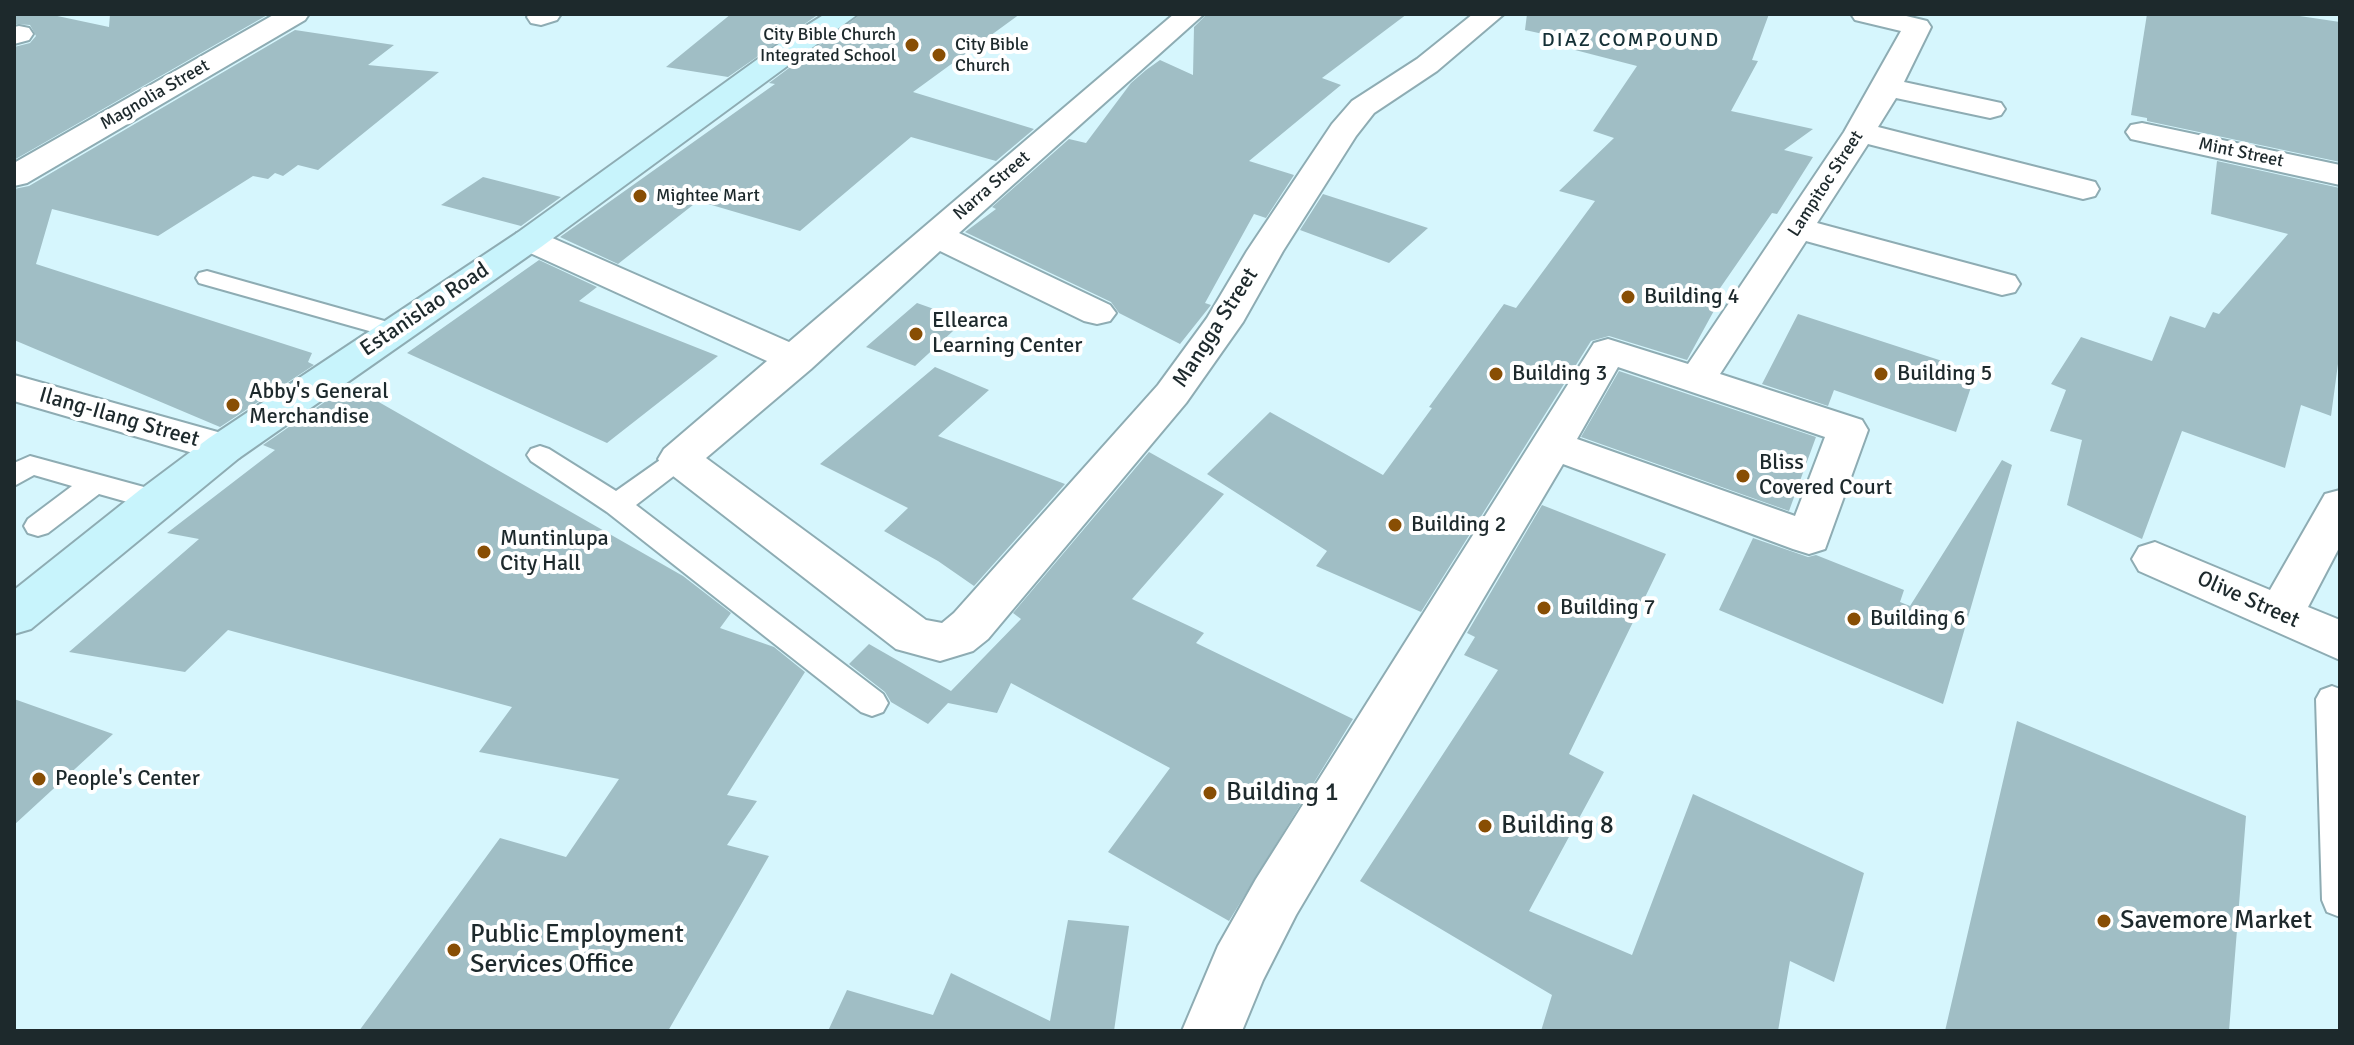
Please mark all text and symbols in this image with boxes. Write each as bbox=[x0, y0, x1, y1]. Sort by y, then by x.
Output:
place label: City Bible Church Integrated School bbox=[760, 24, 896, 66]
district label: DIAZ COMPOUND bbox=[1542, 29, 1720, 53]
place label: City Bible Church bbox=[955, 34, 1029, 76]
marker: City Bible Church Integrated School bbox=[903, 36, 921, 54]
marker: City Bible Church bbox=[930, 46, 948, 64]
street label: Magnolia Street bbox=[97, 55, 213, 135]
street label: Lampitoc Street bbox=[1784, 127, 1868, 241]
street label: Mint Street bbox=[2197, 133, 2285, 173]
street label: Narra Street bbox=[949, 147, 1035, 225]
place label: Mightee Mart bbox=[656, 185, 760, 207]
marker: Mightee Mart bbox=[631, 187, 649, 205]
street label: Estanislao Road bbox=[356, 257, 494, 363]
street label: Mangga Street bbox=[1167, 263, 1265, 393]
place label: Building 4 bbox=[1644, 284, 1739, 310]
marker: Building 4 bbox=[1619, 288, 1637, 306]
place label: Ellearca Learning Center bbox=[932, 308, 1082, 360]
marker: Ellearca Learning Center bbox=[907, 325, 925, 343]
place label: Building 3 bbox=[1512, 361, 1607, 387]
place label: Building 5 bbox=[1897, 361, 1992, 387]
marker: Building 3 bbox=[1487, 365, 1505, 383]
marker: Building 5 bbox=[1872, 365, 1890, 383]
place label: Abby's General Merchandise bbox=[249, 379, 389, 430]
street label: Ilang-Ilang Street bbox=[36, 383, 202, 453]
marker: Abby's General Merchandise bbox=[224, 396, 242, 414]
place label: Bliss Covered Court bbox=[1759, 450, 1892, 502]
marker: Bliss Covered Court bbox=[1734, 467, 1752, 485]
place label: Building 2 bbox=[1411, 512, 1506, 538]
marker: Building 2 bbox=[1386, 516, 1404, 534]
place label: Muntinlupa City Hall bbox=[500, 526, 609, 578]
marker: Muntinlupa City Hall bbox=[475, 543, 493, 561]
street label: Olive Street bbox=[2193, 566, 2303, 634]
place label: Building 7 bbox=[1560, 595, 1655, 621]
marker: Building 7 bbox=[1535, 599, 1553, 617]
place label: Building 6 bbox=[1870, 606, 1965, 632]
marker: Building 6 bbox=[1845, 610, 1863, 628]
place label: People's Center bbox=[55, 766, 200, 792]
marker: People's Center bbox=[30, 770, 48, 788]
place label: Building 1 bbox=[1226, 777, 1339, 809]
marker: Building 1 bbox=[1201, 784, 1219, 802]
place label: Building 8 bbox=[1501, 810, 1614, 842]
marker: Building 8 bbox=[1476, 817, 1494, 835]
place label: Savemore Market bbox=[2120, 905, 2312, 937]
marker: Savemore Market bbox=[2095, 912, 2113, 930]
place label: Public Employment Services Office bbox=[470, 919, 684, 980]
marker: Public Employment Services Office bbox=[445, 941, 463, 959]

